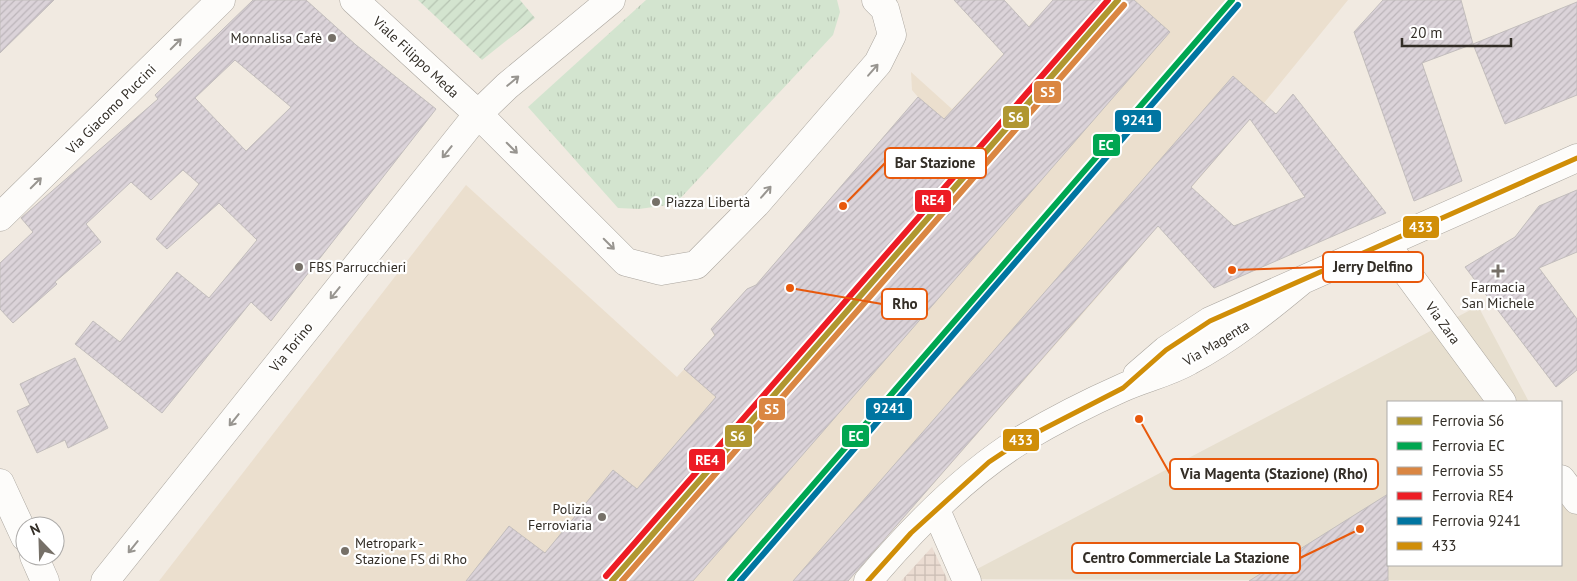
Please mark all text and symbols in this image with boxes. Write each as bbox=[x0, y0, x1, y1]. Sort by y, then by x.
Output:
street label: Viale Filippo Meda bbox=[368, 12, 463, 102]
scale bar bbox=[1402, 15, 1511, 47]
text: 20 m bbox=[1410, 23, 1443, 42]
place label: Monnalisa Cafè bbox=[231, 29, 322, 47]
marker: Monnalisa Cafè bbox=[326, 32, 338, 44]
one-way arrow bbox=[170, 38, 182, 51]
street label: Via Giacomo Puccini bbox=[61, 60, 160, 159]
one-way arrow bbox=[867, 63, 878, 76]
one-way arrow bbox=[507, 75, 520, 86]
line badge: S5 bbox=[1033, 80, 1062, 104]
text: S5 bbox=[1040, 83, 1056, 101]
line badge: S6 bbox=[1002, 105, 1030, 129]
text: S6 bbox=[1008, 108, 1024, 126]
line badge: 9241 bbox=[1114, 109, 1162, 133]
text: 9241 bbox=[1122, 111, 1154, 129]
line badge: EC bbox=[1092, 133, 1121, 157]
text: EC bbox=[1098, 136, 1114, 154]
one-way arrow bbox=[506, 142, 518, 154]
one-way arrow bbox=[442, 145, 453, 158]
callout: Bar Stazione bbox=[885, 148, 986, 178]
text: Bar Stazione bbox=[895, 153, 976, 172]
one-way arrow bbox=[29, 178, 41, 190]
one-way arrow bbox=[760, 186, 772, 199]
line badge: RE4 bbox=[914, 189, 952, 213]
text: RE4 bbox=[921, 191, 945, 209]
place label: Piazza Libertà bbox=[666, 193, 750, 211]
marker: Piazza Libertà bbox=[650, 196, 662, 208]
line badge: 433 bbox=[1402, 215, 1440, 239]
text: 433 bbox=[1409, 218, 1433, 236]
one-way arrow bbox=[602, 238, 615, 250]
callout: Jerry Delfino bbox=[1323, 252, 1423, 282]
text: Jerry Delfino bbox=[1332, 257, 1413, 276]
place label: FBS Parrucchieri bbox=[309, 258, 406, 276]
marker: FBS Parrucchieri bbox=[293, 261, 305, 273]
marker: Farmacia San Michele bbox=[1492, 265, 1504, 277]
place label: Farmacia San Michele bbox=[1462, 278, 1534, 312]
one-way arrow bbox=[330, 286, 341, 299]
callout: Rho bbox=[882, 289, 927, 319]
text: Rho bbox=[892, 294, 918, 313]
street label: Via Zara bbox=[1421, 297, 1464, 348]
street label: Via Magenta bbox=[1179, 316, 1253, 370]
street label: Via Torino bbox=[265, 318, 317, 376]
line badge: S5 bbox=[758, 397, 786, 421]
line badge: 9241 bbox=[865, 397, 913, 421]
text: 9241 bbox=[873, 399, 905, 417]
text: S5 bbox=[764, 400, 780, 418]
legend bbox=[1387, 401, 1562, 566]
text: Ferrovia S6 bbox=[1432, 411, 1504, 430]
one-way arrow bbox=[228, 413, 239, 426]
line badge: S6 bbox=[724, 424, 753, 448]
line badge: EC bbox=[841, 424, 870, 448]
text: S6 bbox=[730, 427, 746, 445]
text: EC bbox=[848, 427, 864, 445]
line badge: 433 bbox=[1002, 428, 1040, 452]
text: 433 bbox=[1009, 431, 1033, 449]
text: Ferrovia EC bbox=[1432, 436, 1505, 455]
line badge: RE4 bbox=[688, 448, 726, 472]
text: RE4 bbox=[695, 451, 719, 469]
callout: Via Magenta (Stazione) (Rho) bbox=[1170, 459, 1378, 489]
text: Ferrovia S5 bbox=[1432, 461, 1504, 480]
text: Via Magenta (Stazione) (Rho) bbox=[1179, 464, 1368, 483]
text: Ferrovia RE4 bbox=[1432, 486, 1513, 505]
place label: Polizia Ferroviaria bbox=[528, 500, 592, 534]
marker: Polizia Ferroviaria bbox=[596, 511, 608, 523]
text: Ferrovia 9241 bbox=[1432, 511, 1521, 530]
north arrow bbox=[15, 516, 65, 566]
text: N bbox=[27, 519, 43, 539]
place label: Metropark - Stazione FS di Rho bbox=[355, 534, 467, 568]
text: 433 bbox=[1432, 536, 1457, 555]
one-way arrow bbox=[127, 540, 138, 553]
callout: Centro Commerciale La Stazione bbox=[1072, 543, 1300, 573]
marker: Metropark - Stazione FS di Rho bbox=[339, 545, 351, 557]
text: Centro Commerciale La Stazione bbox=[1083, 548, 1290, 567]

